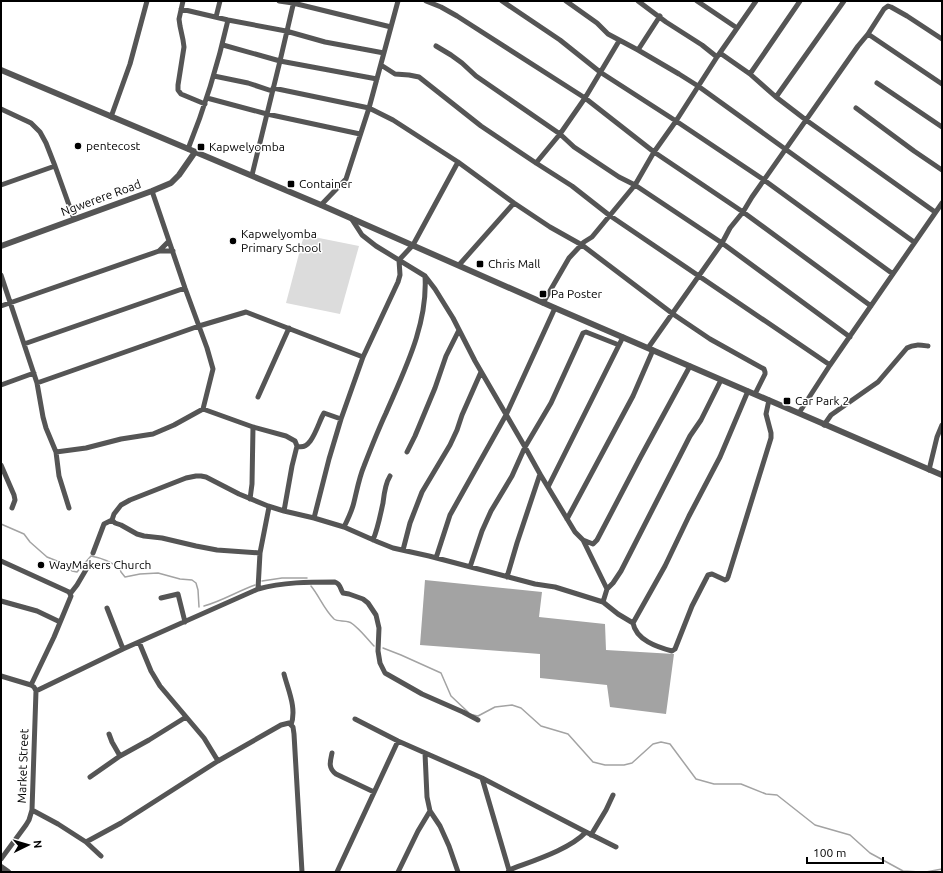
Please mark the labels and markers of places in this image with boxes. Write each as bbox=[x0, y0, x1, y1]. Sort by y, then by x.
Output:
place label: pentecost bbox=[86, 139, 141, 152]
place label: Kapwelyomba bbox=[209, 140, 285, 153]
marker: pentecost bbox=[73, 141, 83, 151]
marker: Kapwelyomba bbox=[196, 142, 206, 152]
place label: Container bbox=[299, 177, 352, 190]
marker: Container bbox=[286, 179, 296, 189]
place label: Kapwelyomba Primary School bbox=[241, 227, 321, 254]
marker: Kapwelyomba Primary School bbox=[228, 236, 238, 246]
place label: Chris Mall bbox=[488, 257, 541, 270]
marker: Chris Mall bbox=[475, 259, 485, 269]
place label: Pa Poster bbox=[551, 287, 603, 300]
marker: Pa Poster bbox=[538, 289, 548, 299]
place label: Car Park 2 bbox=[795, 394, 849, 407]
marker: Car Park 2 bbox=[782, 396, 792, 406]
place label: WayMakers Church bbox=[49, 558, 151, 571]
marker: WayMakers Church bbox=[36, 560, 46, 570]

